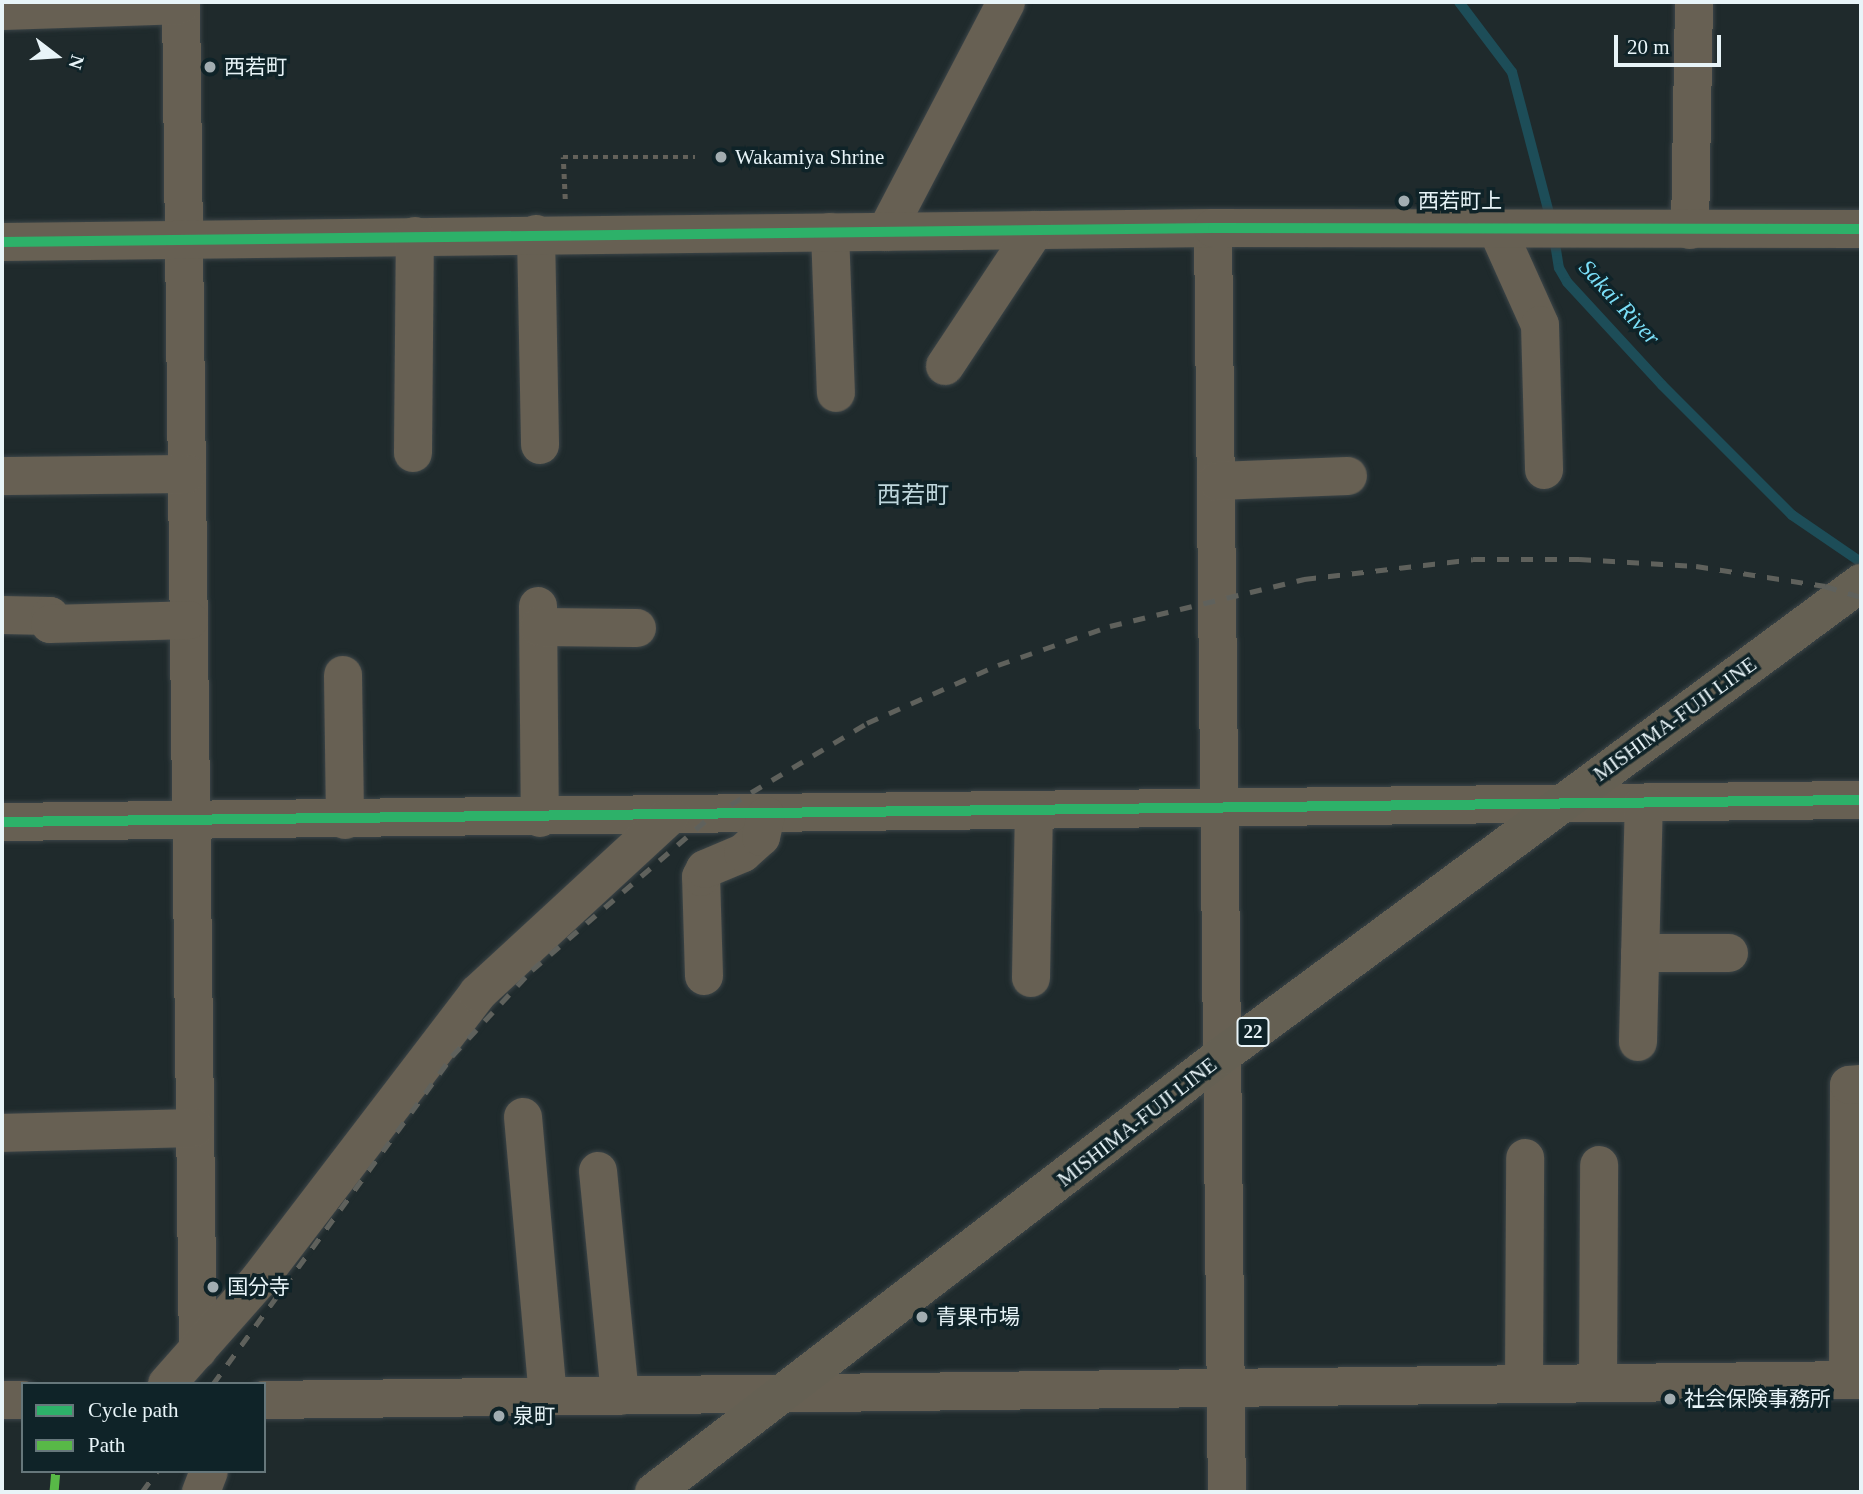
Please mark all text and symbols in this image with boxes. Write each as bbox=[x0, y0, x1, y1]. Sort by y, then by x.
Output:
north arrow bbox=[21, 21, 91, 91]
scale bar bbox=[1618, 21, 1725, 65]
text: 20 m bbox=[1627, 35, 1670, 59]
text: N bbox=[65, 53, 89, 72]
place label: 西若町 bbox=[224, 54, 287, 80]
marker: 西若町 bbox=[202, 59, 218, 75]
place label: Wakamiya Shrine bbox=[735, 144, 884, 170]
marker: Wakamiya Shrine bbox=[713, 149, 729, 165]
place label: 西若町上 bbox=[1418, 188, 1502, 214]
marker: 西若町上 bbox=[1396, 193, 1412, 209]
water label: Sakai River bbox=[1573, 255, 1665, 351]
district label: 西若町 bbox=[877, 482, 949, 510]
street label: MISHIMA-FUJI LINE bbox=[1589, 651, 1761, 787]
road number: 22 bbox=[1236, 1016, 1270, 1048]
street label: MISHIMA-FUJI LINE bbox=[1052, 1052, 1222, 1192]
place label: 国分寺 bbox=[227, 1274, 290, 1300]
marker: 国分寺 bbox=[205, 1279, 221, 1295]
place label: 青果市場 bbox=[936, 1304, 1020, 1330]
marker: 青果市場 bbox=[914, 1309, 930, 1325]
legend bbox=[21, 1382, 266, 1473]
place label: 社会保険事務所 bbox=[1684, 1386, 1831, 1412]
marker: 社会保険事務所 bbox=[1662, 1391, 1678, 1407]
text: Cycle path bbox=[88, 1398, 178, 1422]
place label: 泉町 bbox=[513, 1403, 555, 1429]
marker: 泉町 bbox=[491, 1408, 507, 1424]
text: Path bbox=[88, 1433, 125, 1457]

